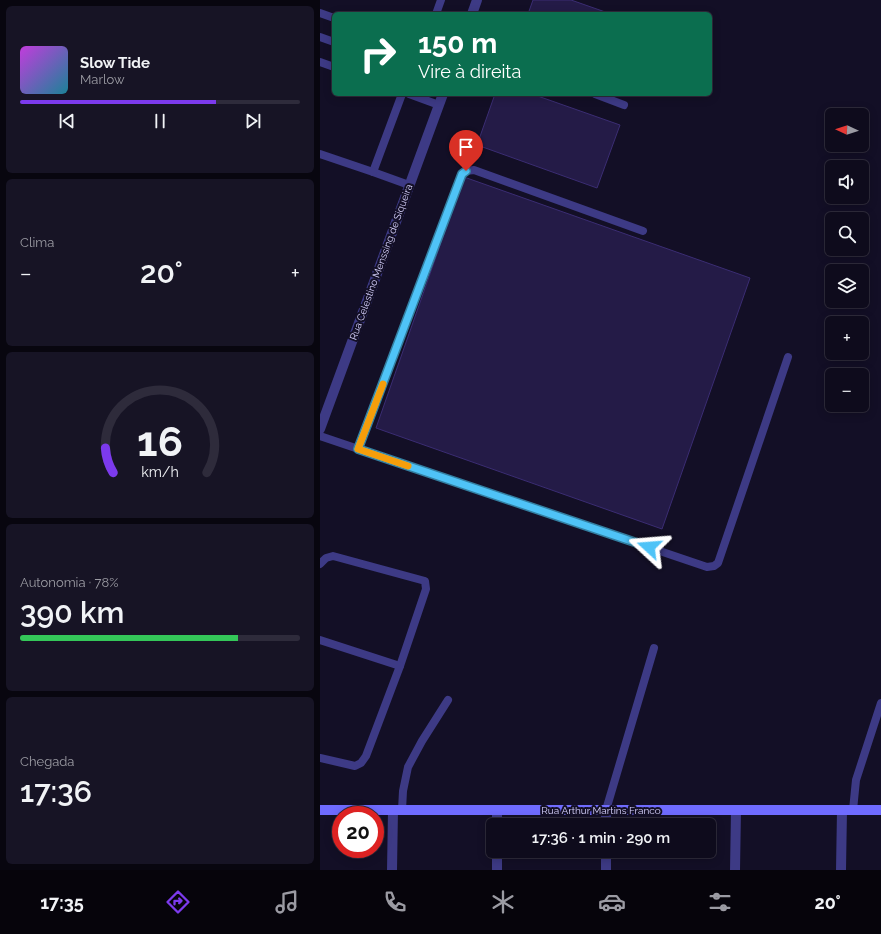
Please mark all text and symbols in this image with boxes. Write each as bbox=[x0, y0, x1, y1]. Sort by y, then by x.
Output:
text: 150 m bbox=[418, 27, 497, 60]
icon: right bbox=[352, 28, 404, 80]
text: Slow Tide bbox=[80, 54, 150, 72]
text: Vire à direita bbox=[418, 61, 521, 82]
text: Marlow bbox=[80, 72, 125, 87]
north arrow bbox=[825, 108, 869, 152]
map controls bbox=[825, 108, 869, 412]
icon: previous bbox=[56, 110, 78, 132]
icon: pause bbox=[149, 110, 171, 132]
icon: next bbox=[242, 110, 264, 132]
pin bbox=[449, 130, 483, 171]
icon: arrive bbox=[455, 136, 477, 158]
button: sound bbox=[825, 160, 869, 204]
street label: Rua Celestino Menssing de Siqueira bbox=[348, 183, 414, 341]
button: search bbox=[825, 212, 869, 256]
text: Clima bbox=[20, 235, 54, 250]
text: 20° bbox=[140, 255, 183, 290]
text: − bbox=[20, 260, 32, 286]
text: + bbox=[291, 260, 300, 286]
button: layers bbox=[825, 264, 869, 308]
button: + bbox=[825, 316, 869, 360]
button: − bbox=[825, 368, 869, 412]
text: 16 bbox=[137, 417, 183, 466]
text: km/h bbox=[141, 464, 179, 480]
position arrow bbox=[628, 526, 670, 568]
text: Autonomia · 78% bbox=[20, 575, 119, 590]
text: 390 km bbox=[20, 595, 124, 630]
text: Chegada bbox=[20, 754, 74, 769]
text: 17:36 bbox=[20, 774, 92, 809]
street label: Rua Arthur Martins Franco bbox=[541, 805, 661, 816]
speed limit sign: 20 bbox=[332, 806, 384, 858]
text: 17:36 · 1 min · 290 m bbox=[532, 829, 670, 847]
icon: directions bbox=[164, 888, 192, 916]
icon: music bbox=[273, 888, 301, 916]
icon: phone bbox=[381, 888, 409, 916]
icon: climate bbox=[489, 888, 517, 916]
icon: car bbox=[598, 888, 626, 916]
icon: filters bbox=[706, 888, 734, 916]
text: 17:35 bbox=[40, 892, 84, 913]
text: 20° bbox=[815, 892, 841, 913]

